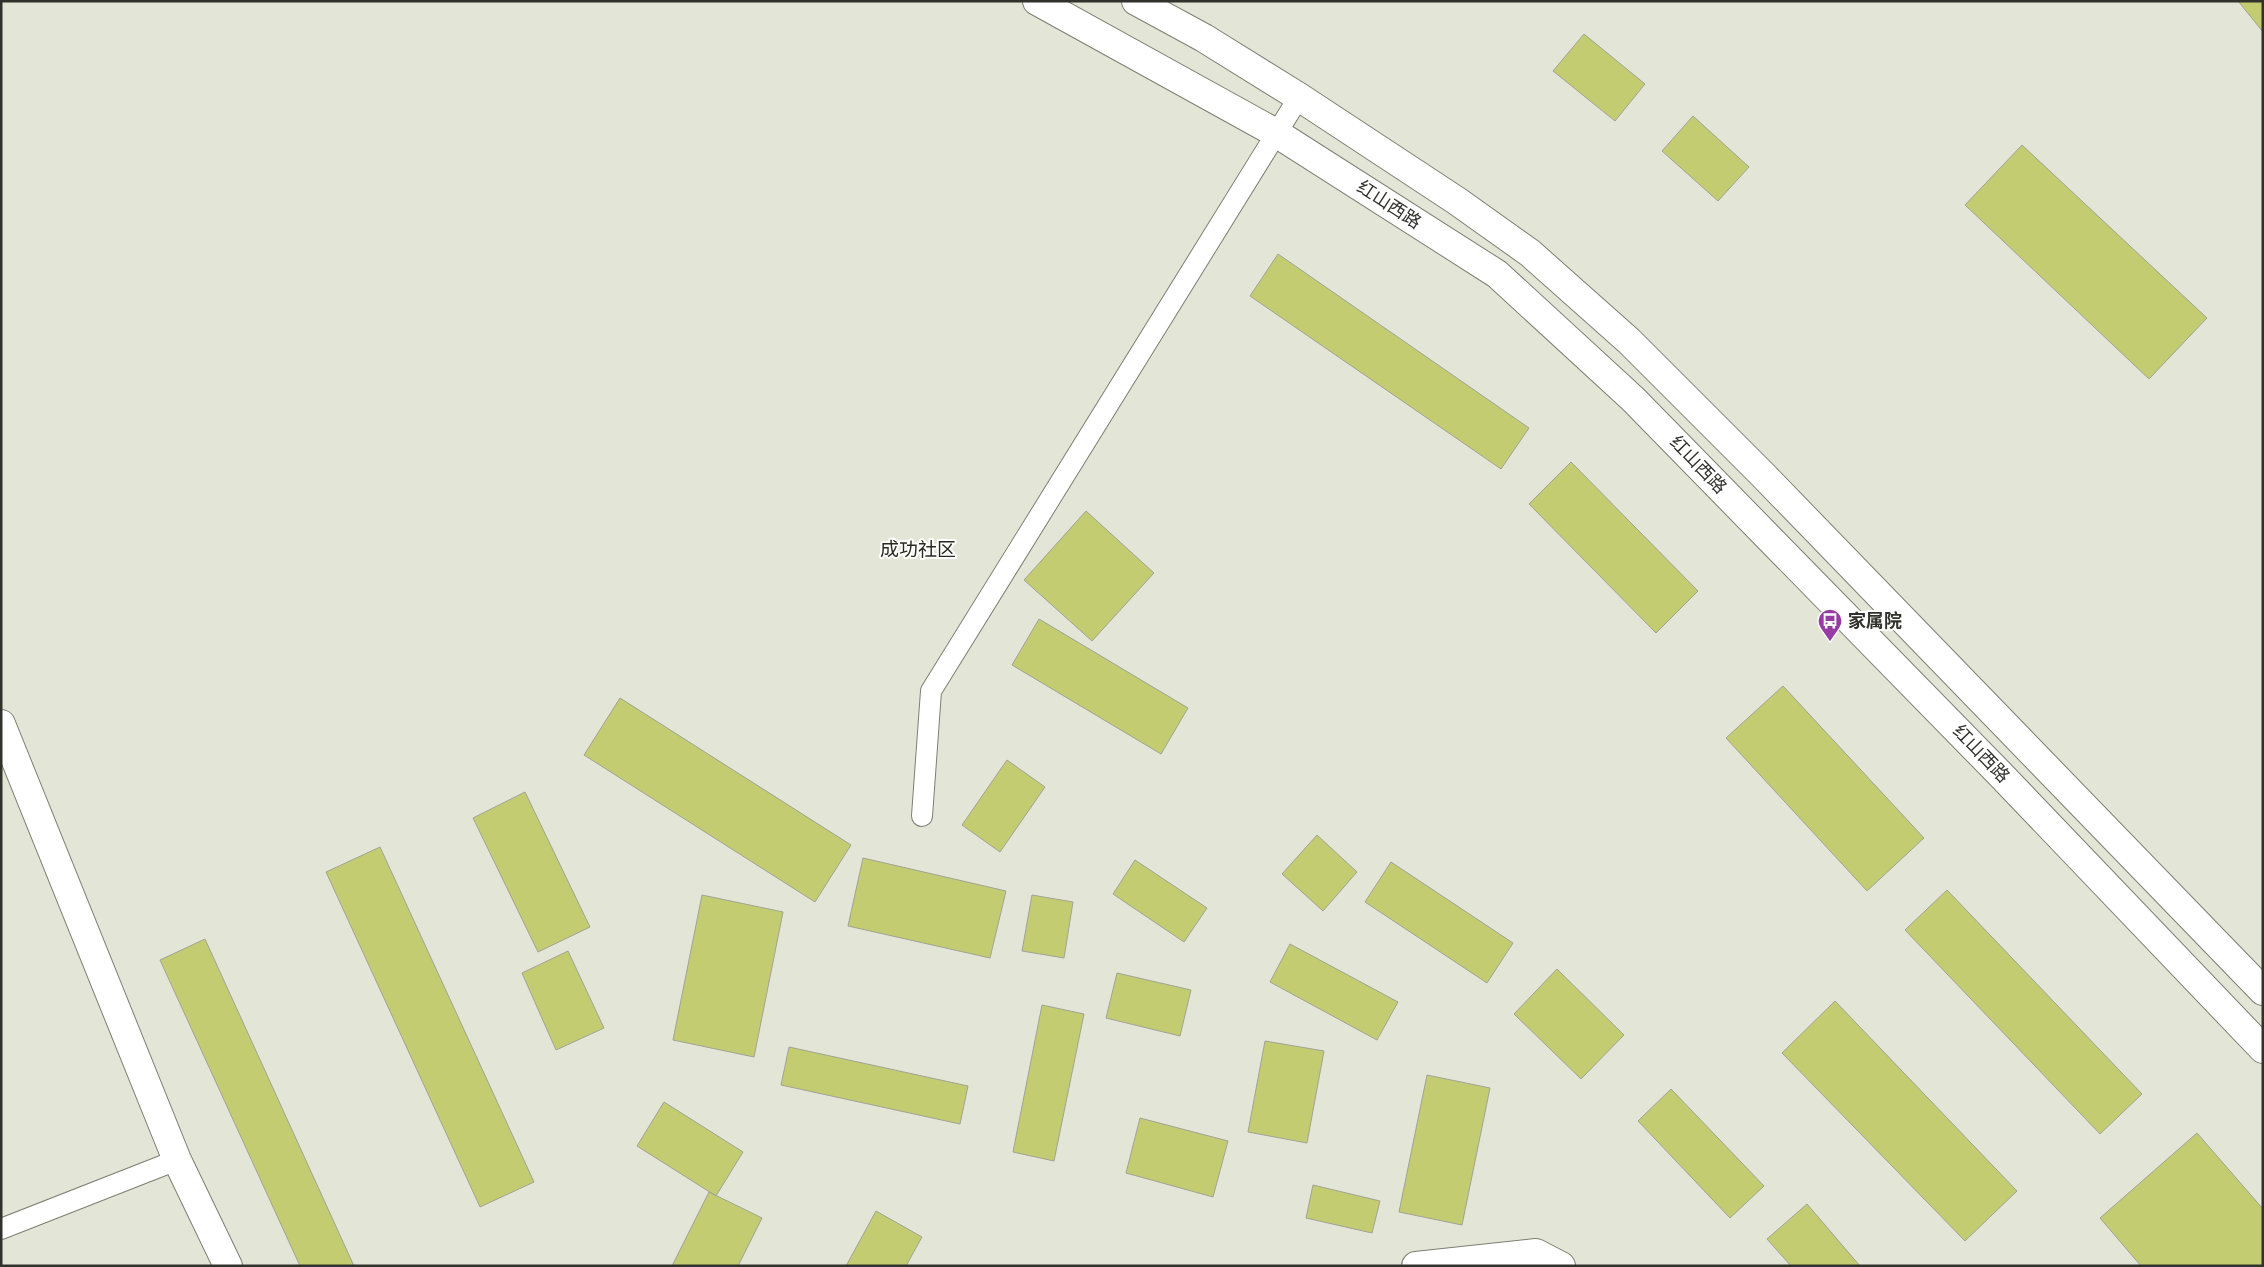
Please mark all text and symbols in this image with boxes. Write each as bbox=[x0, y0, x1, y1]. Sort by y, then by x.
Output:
street label: 红山西路 bbox=[1351, 174, 1427, 236]
street label: 红山西路 bbox=[1663, 430, 1733, 500]
district label: 成功社区 bbox=[880, 536, 956, 565]
bus stop icon: 家属院 bbox=[1817, 608, 1843, 642]
place label: 家属院 bbox=[1848, 608, 1902, 635]
street label: 红山西路 bbox=[1946, 719, 2016, 789]

